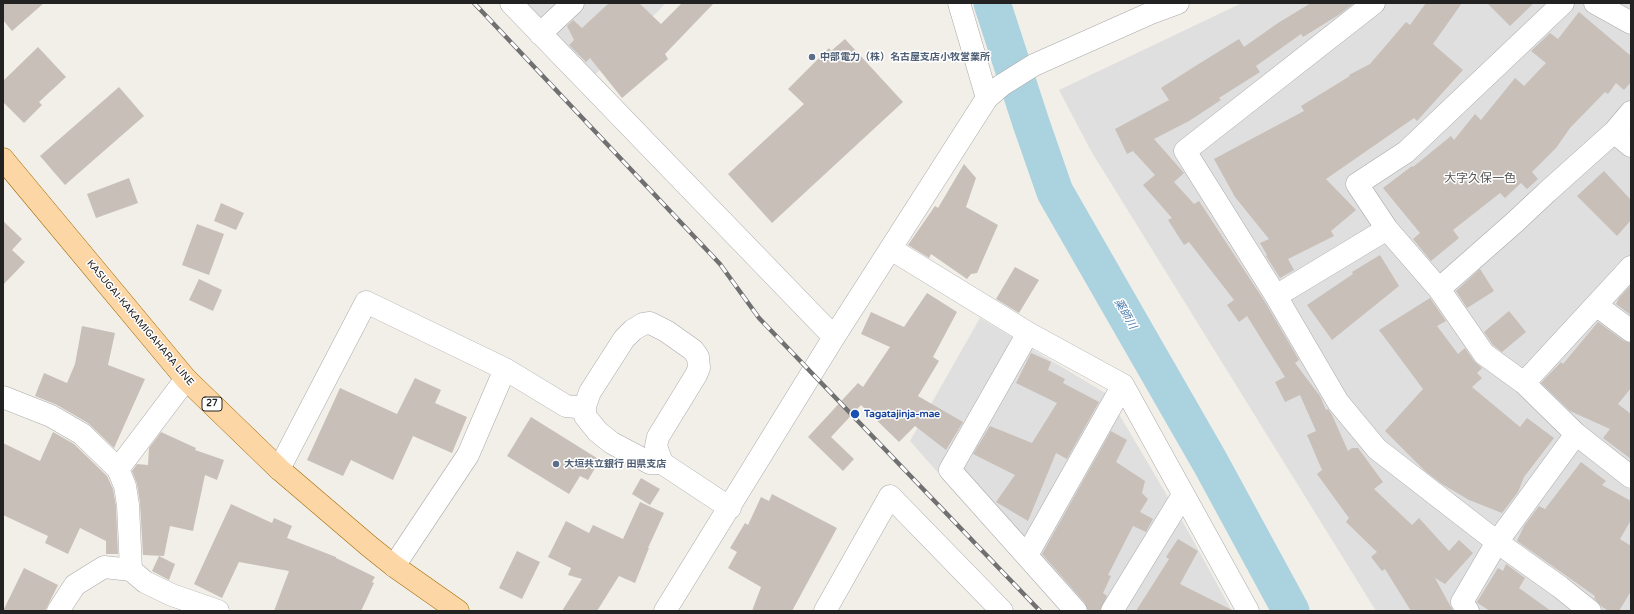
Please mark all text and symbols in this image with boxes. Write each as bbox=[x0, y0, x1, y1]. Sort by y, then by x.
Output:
place label: 中部電力（株）名古屋支店小牧営業所 bbox=[820, 51, 990, 63]
marker: 中部電力（株）名古屋支店小牧営業所 bbox=[807, 52, 817, 62]
district label: 大字久保一色 bbox=[1444, 172, 1516, 186]
street label: KASUGAI-KAKAMIGAHARA LINE bbox=[84, 258, 196, 388]
water label: 薬師川 bbox=[1111, 296, 1139, 332]
road number: 27 bbox=[202, 397, 222, 411]
marker: Tagatajinja-mae bbox=[849, 408, 861, 420]
place label: Tagatajinja-mae bbox=[864, 408, 940, 420]
place label: 大垣共立銀行 田県支店 bbox=[564, 458, 667, 470]
marker: 大垣共立銀行 田県支店 bbox=[551, 459, 561, 469]

